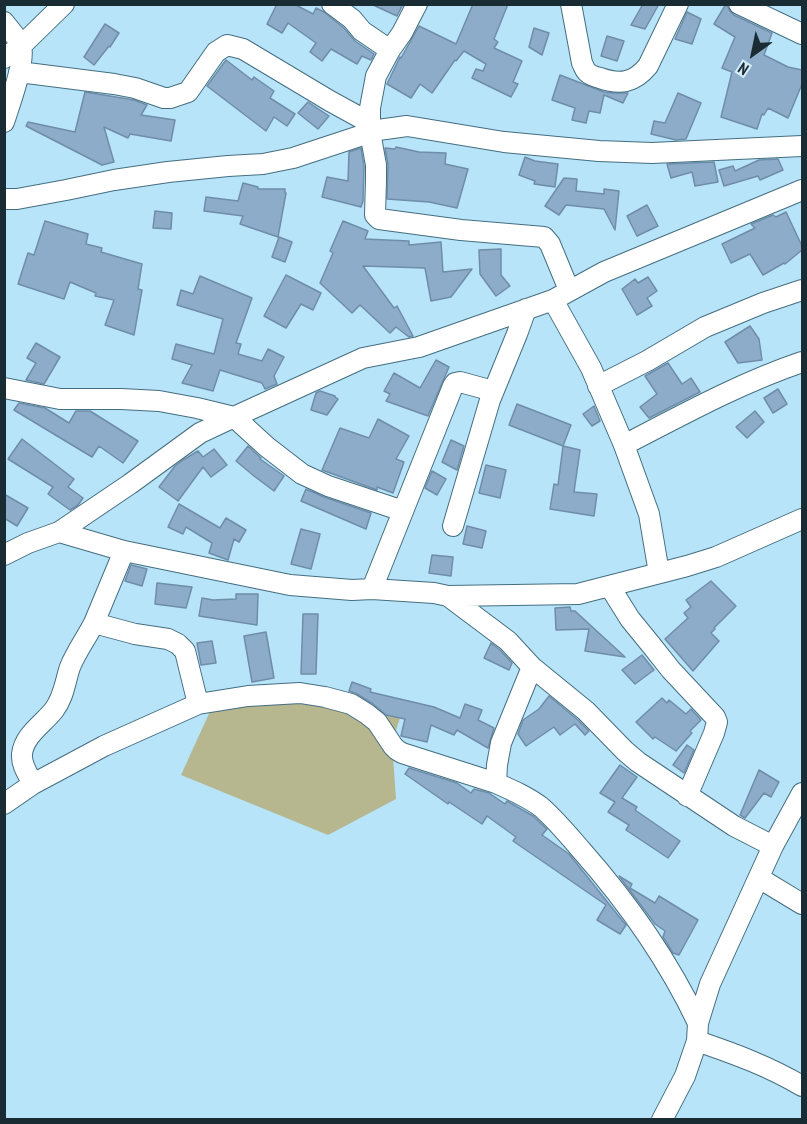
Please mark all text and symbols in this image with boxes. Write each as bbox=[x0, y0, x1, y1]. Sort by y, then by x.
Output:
north arrow bbox=[723, 24, 783, 84]
text: N bbox=[734, 58, 752, 80]

